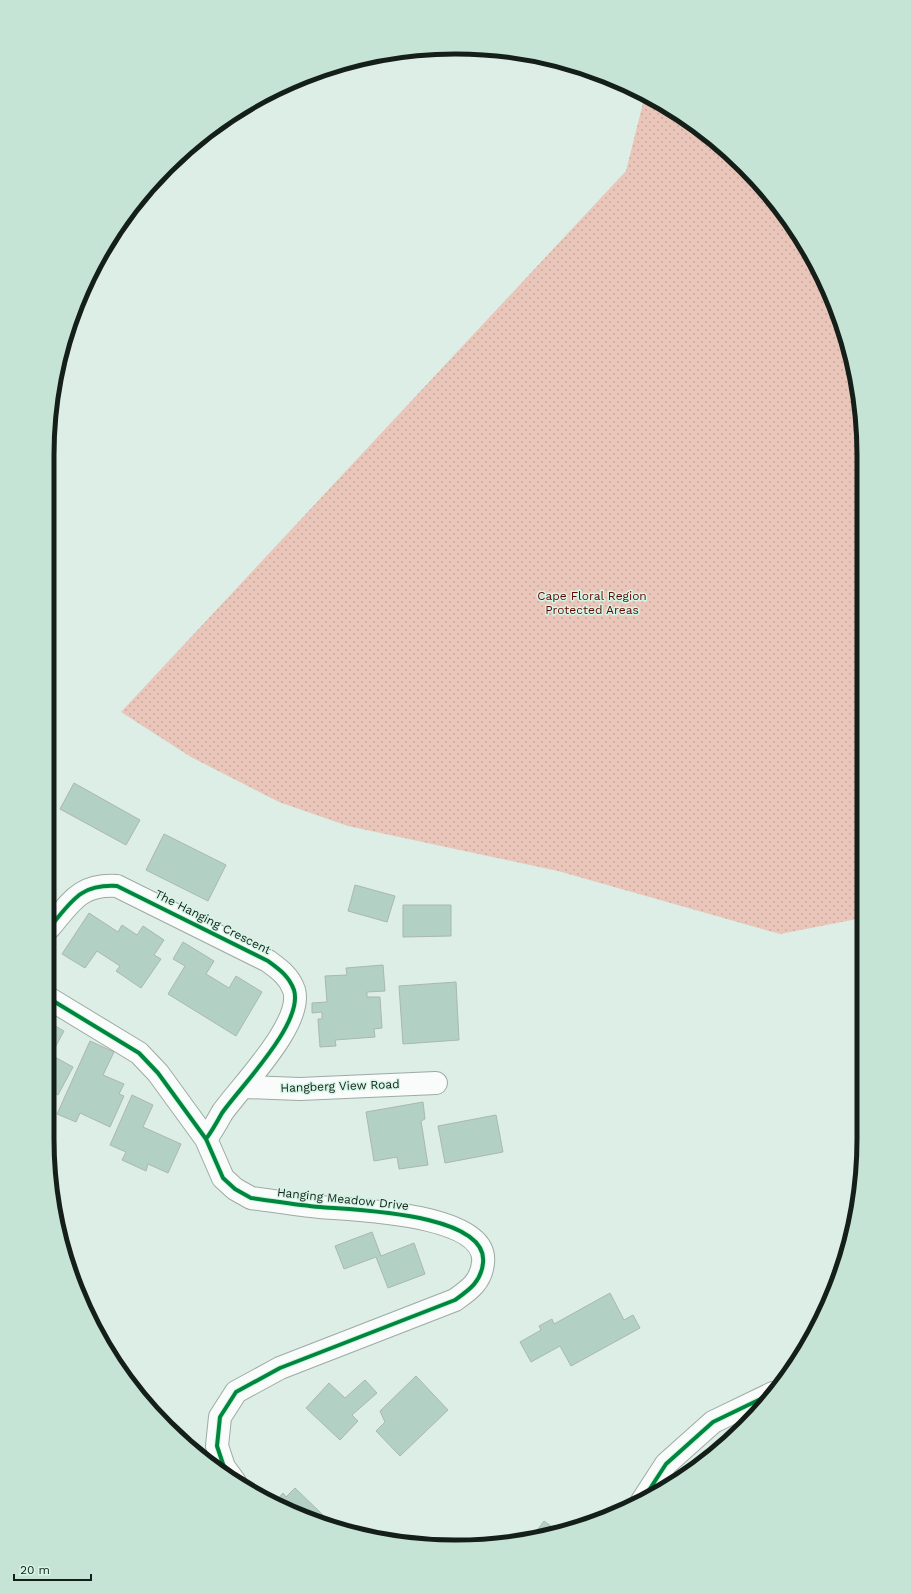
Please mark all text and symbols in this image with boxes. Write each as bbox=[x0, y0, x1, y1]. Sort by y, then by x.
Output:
park label: Cape Floral Region Protected Areas bbox=[537, 589, 647, 617]
street label: The Hanging Crescent bbox=[153, 887, 273, 957]
street label: Hangberg View Road bbox=[280, 1077, 400, 1095]
street label: Hanging Meadow Drive bbox=[276, 1185, 410, 1213]
scale bar bbox=[14, 1556, 91, 1582]
text: 20 m bbox=[20, 1563, 50, 1577]

